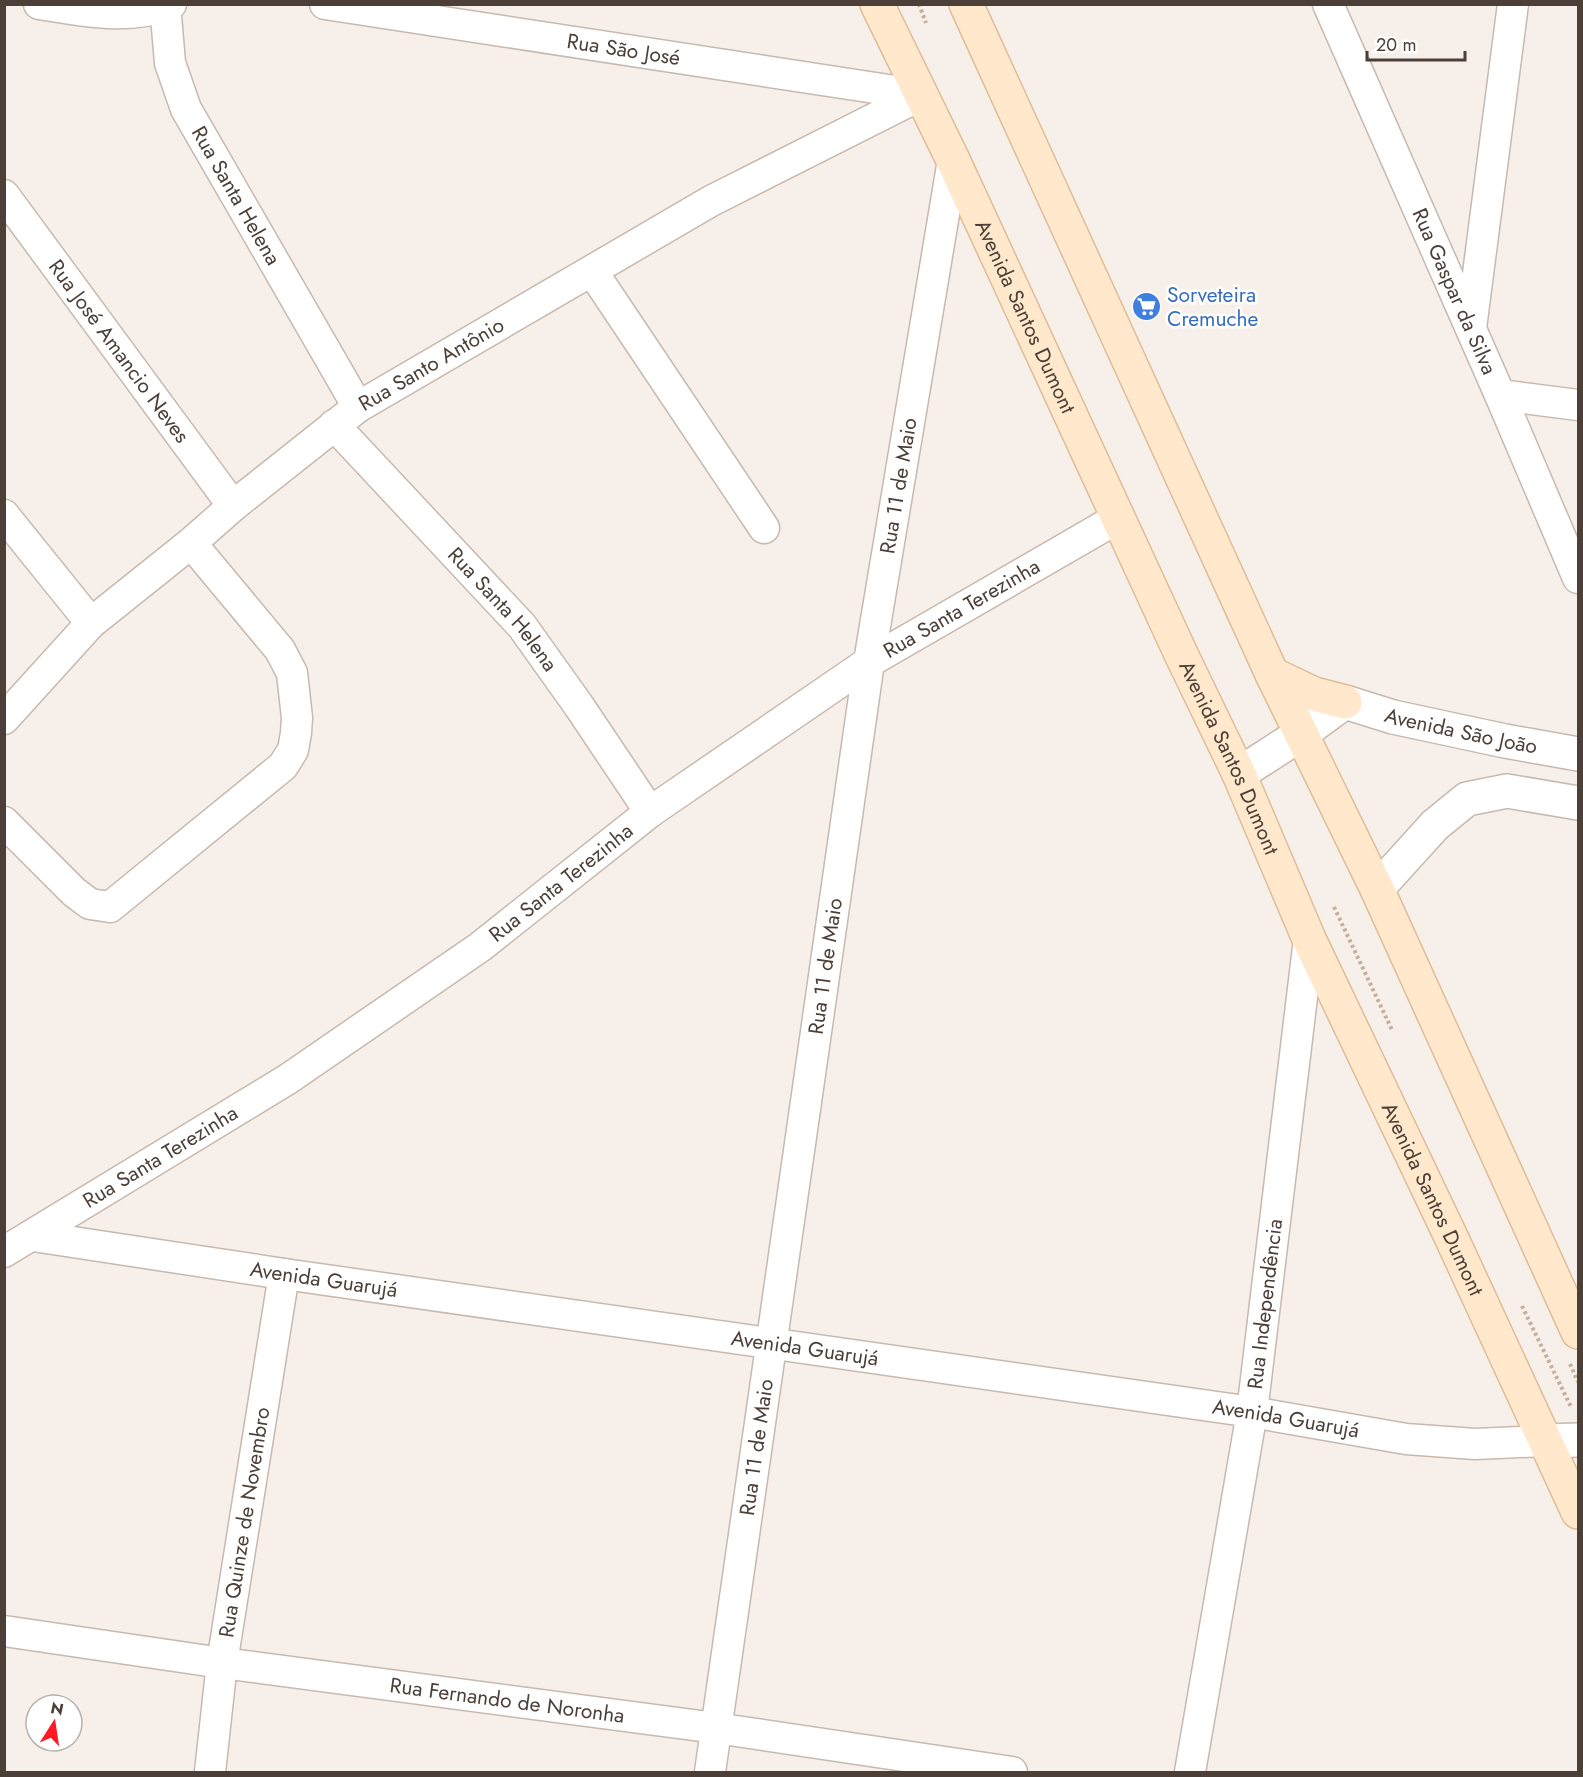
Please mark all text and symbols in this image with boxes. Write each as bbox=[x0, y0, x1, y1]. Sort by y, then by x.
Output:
scale bar bbox=[1367, 24, 1464, 62]
street label: Rua São José bbox=[565, 26, 683, 73]
text: 20 m bbox=[1376, 32, 1416, 58]
street label: Rua Santa Helena bbox=[184, 121, 288, 271]
street label: Rua Gaspar da Silva bbox=[1405, 203, 1504, 380]
street label: Avenida Santos Dumont bbox=[968, 215, 1083, 419]
street label: Rua José Amancio Neves bbox=[41, 253, 197, 449]
place label: Sorveteira Cremuche bbox=[1167, 280, 1259, 334]
supermarket icon: Sorveteira Cremuche bbox=[1130, 291, 1162, 323]
street label: Rua Santo Antônio bbox=[353, 310, 510, 418]
street label: Rua 11 de Maio bbox=[872, 415, 925, 556]
street label: Rua Santa Helena bbox=[441, 540, 565, 678]
street label: Rua Santa Terezinha bbox=[878, 551, 1045, 666]
street label: Avenida Santos Dumont bbox=[1171, 656, 1287, 859]
street label: Avenida São João bbox=[1381, 700, 1540, 761]
street label: Rua Santa Terezinha bbox=[483, 816, 639, 949]
street label: Rua 11 de Maio bbox=[801, 896, 850, 1036]
street label: Avenida Santos Dumont bbox=[1374, 1097, 1491, 1301]
street label: Rua Santa Terezinha bbox=[77, 1098, 243, 1216]
street label: Rua Independência bbox=[1240, 1217, 1290, 1391]
street label: Avenida Guarujá bbox=[248, 1254, 399, 1305]
street label: Avenida Guarujá bbox=[729, 1323, 881, 1374]
street label: Rua 11 de Maio bbox=[732, 1377, 781, 1518]
street label: Avenida Guarujá bbox=[1210, 1392, 1362, 1446]
street label: Rua Quinze de Novembro bbox=[211, 1405, 278, 1640]
street label: Rua Fernando de Noronha bbox=[388, 1670, 626, 1731]
north arrow bbox=[24, 1693, 84, 1753]
text: N bbox=[48, 1696, 66, 1721]

